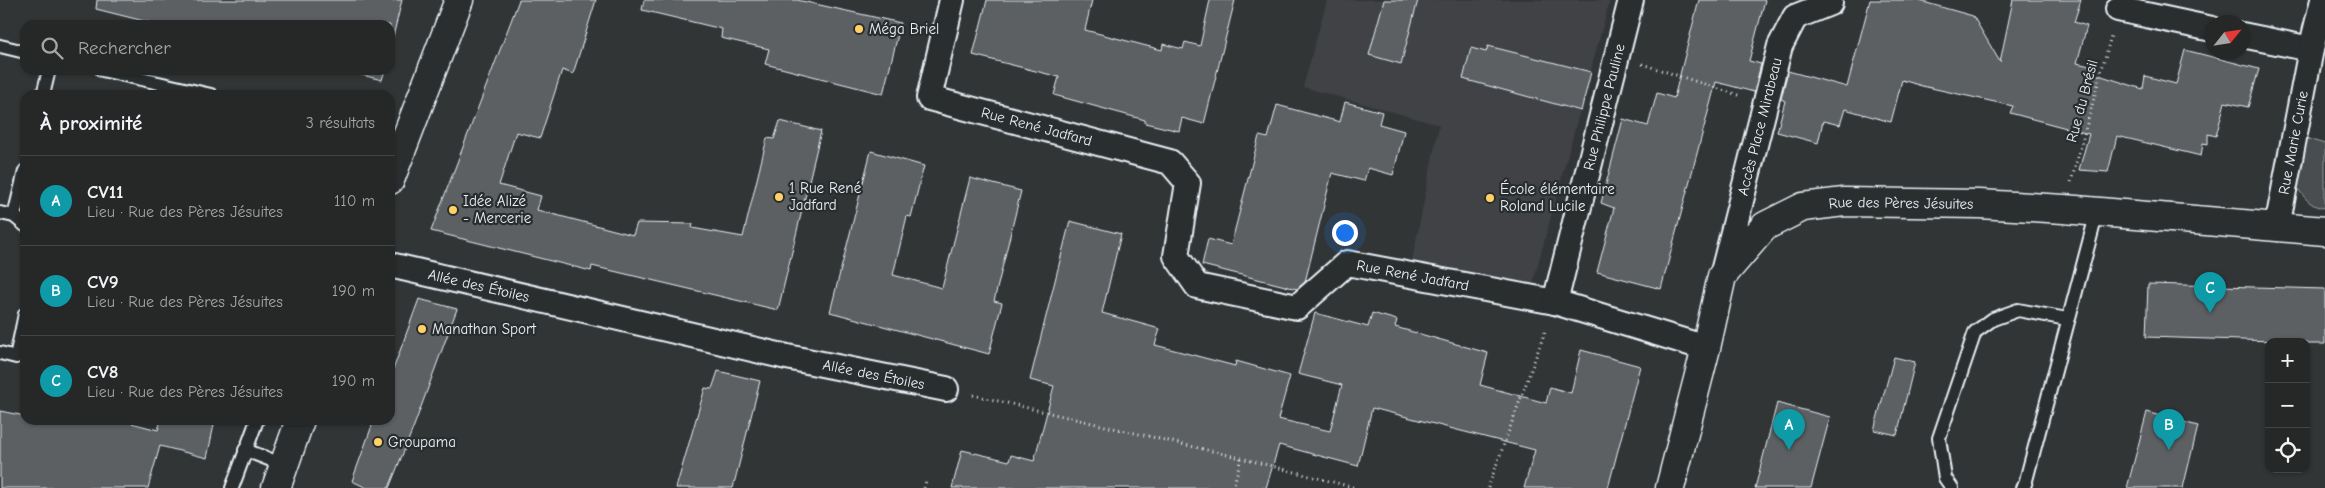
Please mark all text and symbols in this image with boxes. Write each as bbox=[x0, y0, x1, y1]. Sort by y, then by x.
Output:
north arrow bbox=[2205, 15, 2250, 60]
search box bbox=[20, 20, 395, 75]
place label: Méga Briel bbox=[869, 20, 939, 38]
marker: Méga Briel bbox=[853, 23, 865, 35]
icon: search bbox=[38, 34, 66, 62]
text: Rechercher bbox=[78, 37, 171, 59]
street label: Rue Philippe Pauline bbox=[1579, 41, 1629, 172]
street label: Accès Place Mirabeau bbox=[1734, 56, 1786, 198]
street label: Rue du Brésil bbox=[2062, 58, 2102, 144]
street label: Rue Marie Curie bbox=[2274, 89, 2312, 196]
street label: Rue René Jadfard bbox=[979, 103, 1094, 150]
text: À proximité bbox=[40, 111, 142, 135]
text: 3 résultats bbox=[306, 114, 375, 132]
place label: 1 Rue René Jadfard bbox=[789, 179, 862, 214]
place label: École élémentaire Roland Lucile bbox=[1500, 179, 1615, 215]
text: CV11 bbox=[87, 181, 124, 203]
marker: 1 Rue René Jadfard bbox=[773, 191, 785, 203]
text: A bbox=[52, 192, 60, 210]
text: 110 m bbox=[334, 192, 375, 210]
place label: Idée Alizé - Mercerie bbox=[463, 192, 532, 227]
marker: École élémentaire Roland Lucile bbox=[1484, 192, 1496, 204]
street label: Rue des Pères Jésuites bbox=[1827, 193, 1974, 213]
text: Lieu · Rue des Pères Jésuites bbox=[87, 203, 283, 221]
marker: Idée Alizé - Mercerie bbox=[447, 204, 459, 216]
your location bbox=[1332, 220, 1358, 246]
street label: Rue René Jadfard bbox=[1355, 256, 1470, 295]
street label: Allée des Étoiles bbox=[426, 265, 531, 306]
text: CV9 bbox=[87, 271, 119, 293]
pin: C bbox=[2194, 272, 2226, 313]
text: B bbox=[51, 282, 61, 300]
text: 190 m bbox=[332, 282, 375, 300]
text: Lieu · Rue des Pères Jésuites bbox=[87, 293, 283, 311]
place label: Manathan Sport bbox=[432, 320, 537, 338]
marker: Manathan Sport bbox=[416, 323, 428, 335]
map controls bbox=[2265, 338, 2310, 473]
button: + bbox=[2265, 338, 2310, 383]
street label: Allée des Étoiles bbox=[821, 355, 926, 393]
text: CV8 bbox=[87, 361, 118, 383]
text: C bbox=[51, 372, 61, 390]
text: 190 m bbox=[332, 372, 375, 390]
text: Lieu · Rue des Pères Jésuites bbox=[87, 383, 283, 401]
button: − bbox=[2265, 383, 2310, 428]
pin: A bbox=[1773, 409, 1805, 450]
pin: B bbox=[2153, 409, 2185, 450]
button: locate bbox=[2265, 428, 2310, 473]
place label: Groupama bbox=[388, 433, 456, 451]
marker: Groupama bbox=[372, 436, 384, 448]

